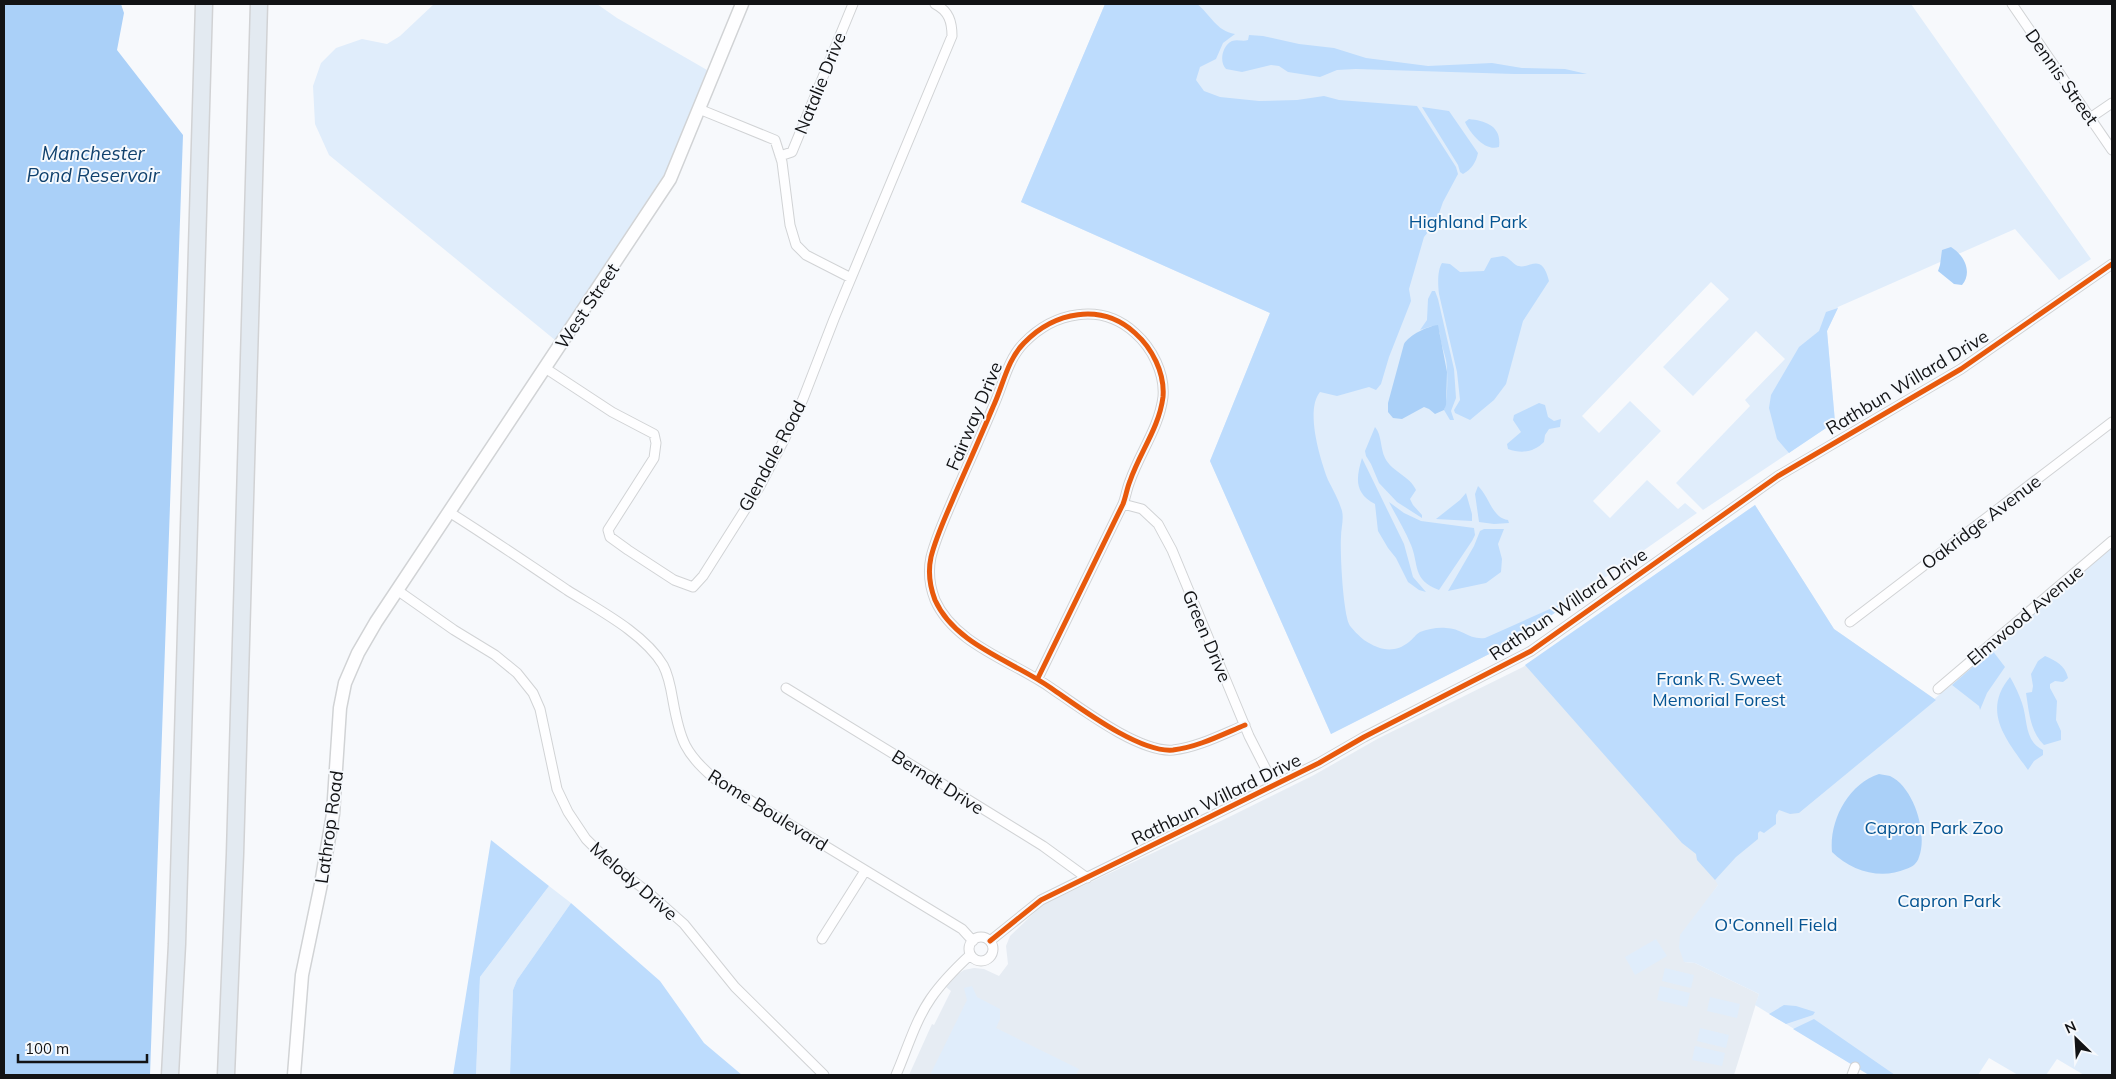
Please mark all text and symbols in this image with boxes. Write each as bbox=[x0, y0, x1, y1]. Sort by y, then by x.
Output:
street label: Dennis Street bbox=[2020, 25, 2104, 129]
street label: Natalie Drive bbox=[789, 29, 851, 137]
water label: Manchester Pond Reservoir bbox=[27, 141, 161, 187]
park label: Highland Park bbox=[1409, 210, 1528, 233]
street label: West Street bbox=[550, 259, 624, 353]
street label: Rathbun Willard Drive bbox=[1822, 324, 1992, 440]
street label: Fairway Drive bbox=[941, 358, 1007, 474]
street label: Glendale Road bbox=[733, 397, 811, 515]
street label: Oakridge Avenue bbox=[1917, 470, 2045, 574]
street label: Rathbun Willard Drive bbox=[1485, 543, 1651, 665]
street label: Elmwood Avenue bbox=[1962, 560, 2088, 670]
street label: Green Drive bbox=[1177, 586, 1237, 686]
park label: Frank R. Sweet Memorial Forest bbox=[1652, 667, 1786, 711]
street label: Berndt Drive bbox=[888, 745, 988, 819]
street label: Rathbun Willard Drive bbox=[1128, 748, 1304, 850]
street label: Rome Boulevard bbox=[704, 764, 832, 856]
street label: Lathrop Road bbox=[310, 769, 348, 885]
park label: Capron Park Zoo bbox=[1864, 816, 2004, 839]
street label: Melody Drive bbox=[586, 837, 682, 925]
park label: Capron Park bbox=[1897, 889, 2001, 912]
park label: O'Connell Field bbox=[1714, 913, 1838, 936]
north arrow bbox=[2051, 1014, 2101, 1064]
text: N bbox=[2062, 1017, 2079, 1038]
scale bar bbox=[18, 1032, 146, 1064]
text: 100 m bbox=[25, 1039, 69, 1058]

